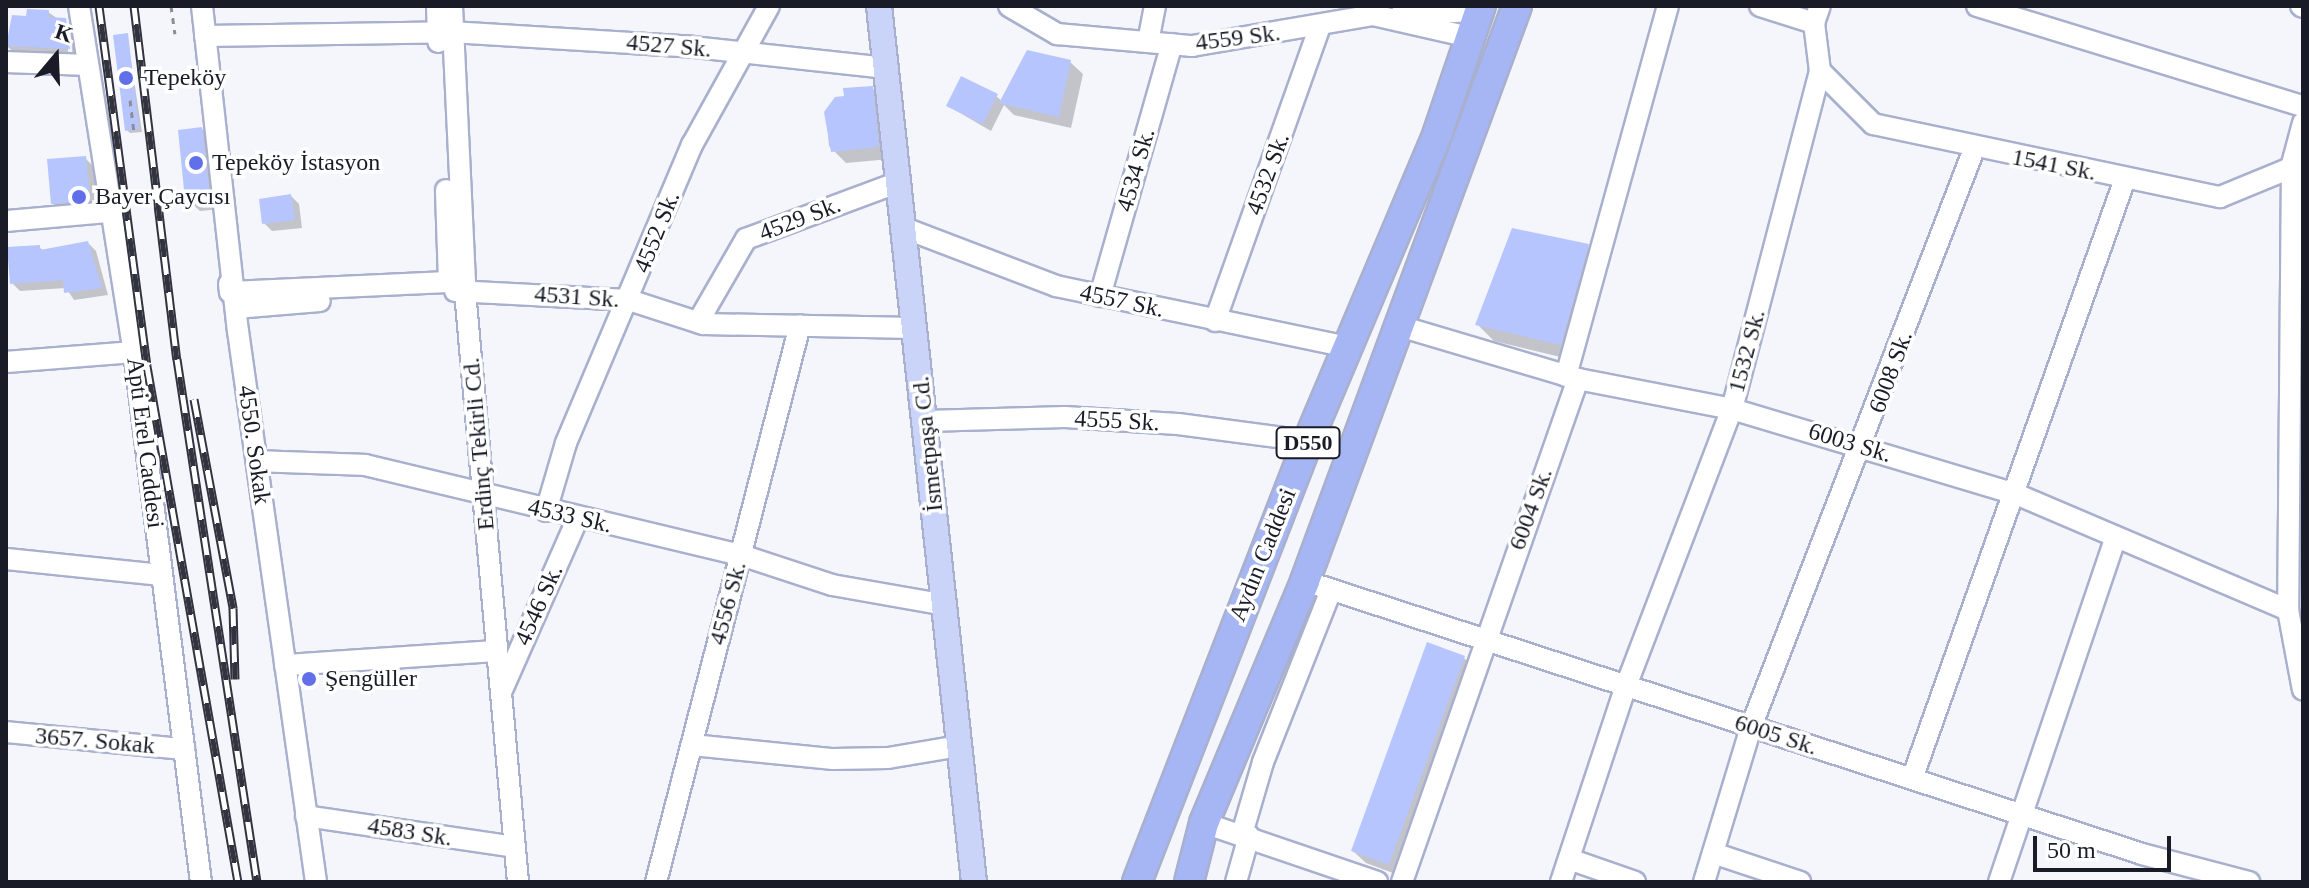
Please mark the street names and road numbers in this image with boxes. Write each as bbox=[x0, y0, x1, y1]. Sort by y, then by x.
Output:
street label: 4559 Sk. bbox=[1194, 19, 1282, 57]
street label: 4527 Sk. bbox=[625, 28, 713, 64]
street label: 4534 Sk. bbox=[1110, 125, 1162, 215]
street label: 4532 Sk. bbox=[1240, 129, 1296, 219]
street label: 1541 Sk. bbox=[2009, 143, 2099, 187]
street label: 4552 Sk. bbox=[628, 187, 686, 277]
street label: 4529 Sk. bbox=[755, 190, 845, 248]
street label: 4557 Sk. bbox=[1077, 278, 1167, 324]
street label: 4531 Sk. bbox=[533, 280, 621, 314]
street label: 1532 Sk. bbox=[1722, 306, 1772, 396]
street label: 6008 Sk. bbox=[1863, 327, 1919, 417]
street label: Apti Erel Caddesi bbox=[120, 356, 170, 530]
street label: Erdinç Tekirli Cd. bbox=[457, 356, 501, 532]
street label: İsmetpaşa Cd. bbox=[907, 375, 949, 513]
street label: 4550. Sokak bbox=[231, 384, 277, 506]
street label: 4555 Sk. bbox=[1074, 404, 1160, 438]
street label: 6003 Sk. bbox=[1805, 417, 1895, 469]
road number: D550 bbox=[1274, 425, 1342, 461]
street label: 6004 Sk. bbox=[1503, 464, 1559, 554]
street label: Aydın Caddesi bbox=[1223, 484, 1303, 626]
street label: 4533 Sk. bbox=[525, 492, 615, 540]
street label: 4556 Sk. bbox=[703, 558, 753, 648]
street label: 4546 Sk. bbox=[508, 560, 570, 650]
street label: 6005 Sk. bbox=[1731, 708, 1821, 762]
street label: 3657. Sokak bbox=[34, 721, 156, 761]
street label: 4583 Sk. bbox=[366, 811, 454, 853]

